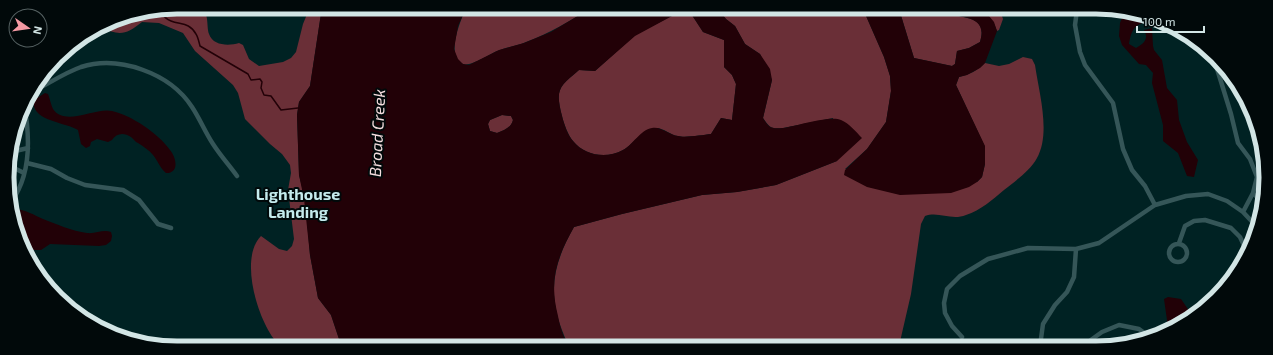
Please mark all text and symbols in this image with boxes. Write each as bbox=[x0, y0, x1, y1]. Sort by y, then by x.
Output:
north arrow bbox=[8, 8, 48, 48]
scale bar bbox=[1137, 8, 1204, 34]
text: 100 m bbox=[1143, 14, 1175, 28]
text: N bbox=[31, 25, 45, 36]
water label: Broad Creek bbox=[365, 89, 388, 177]
district label: Lighthouse Landing bbox=[256, 184, 340, 221]

